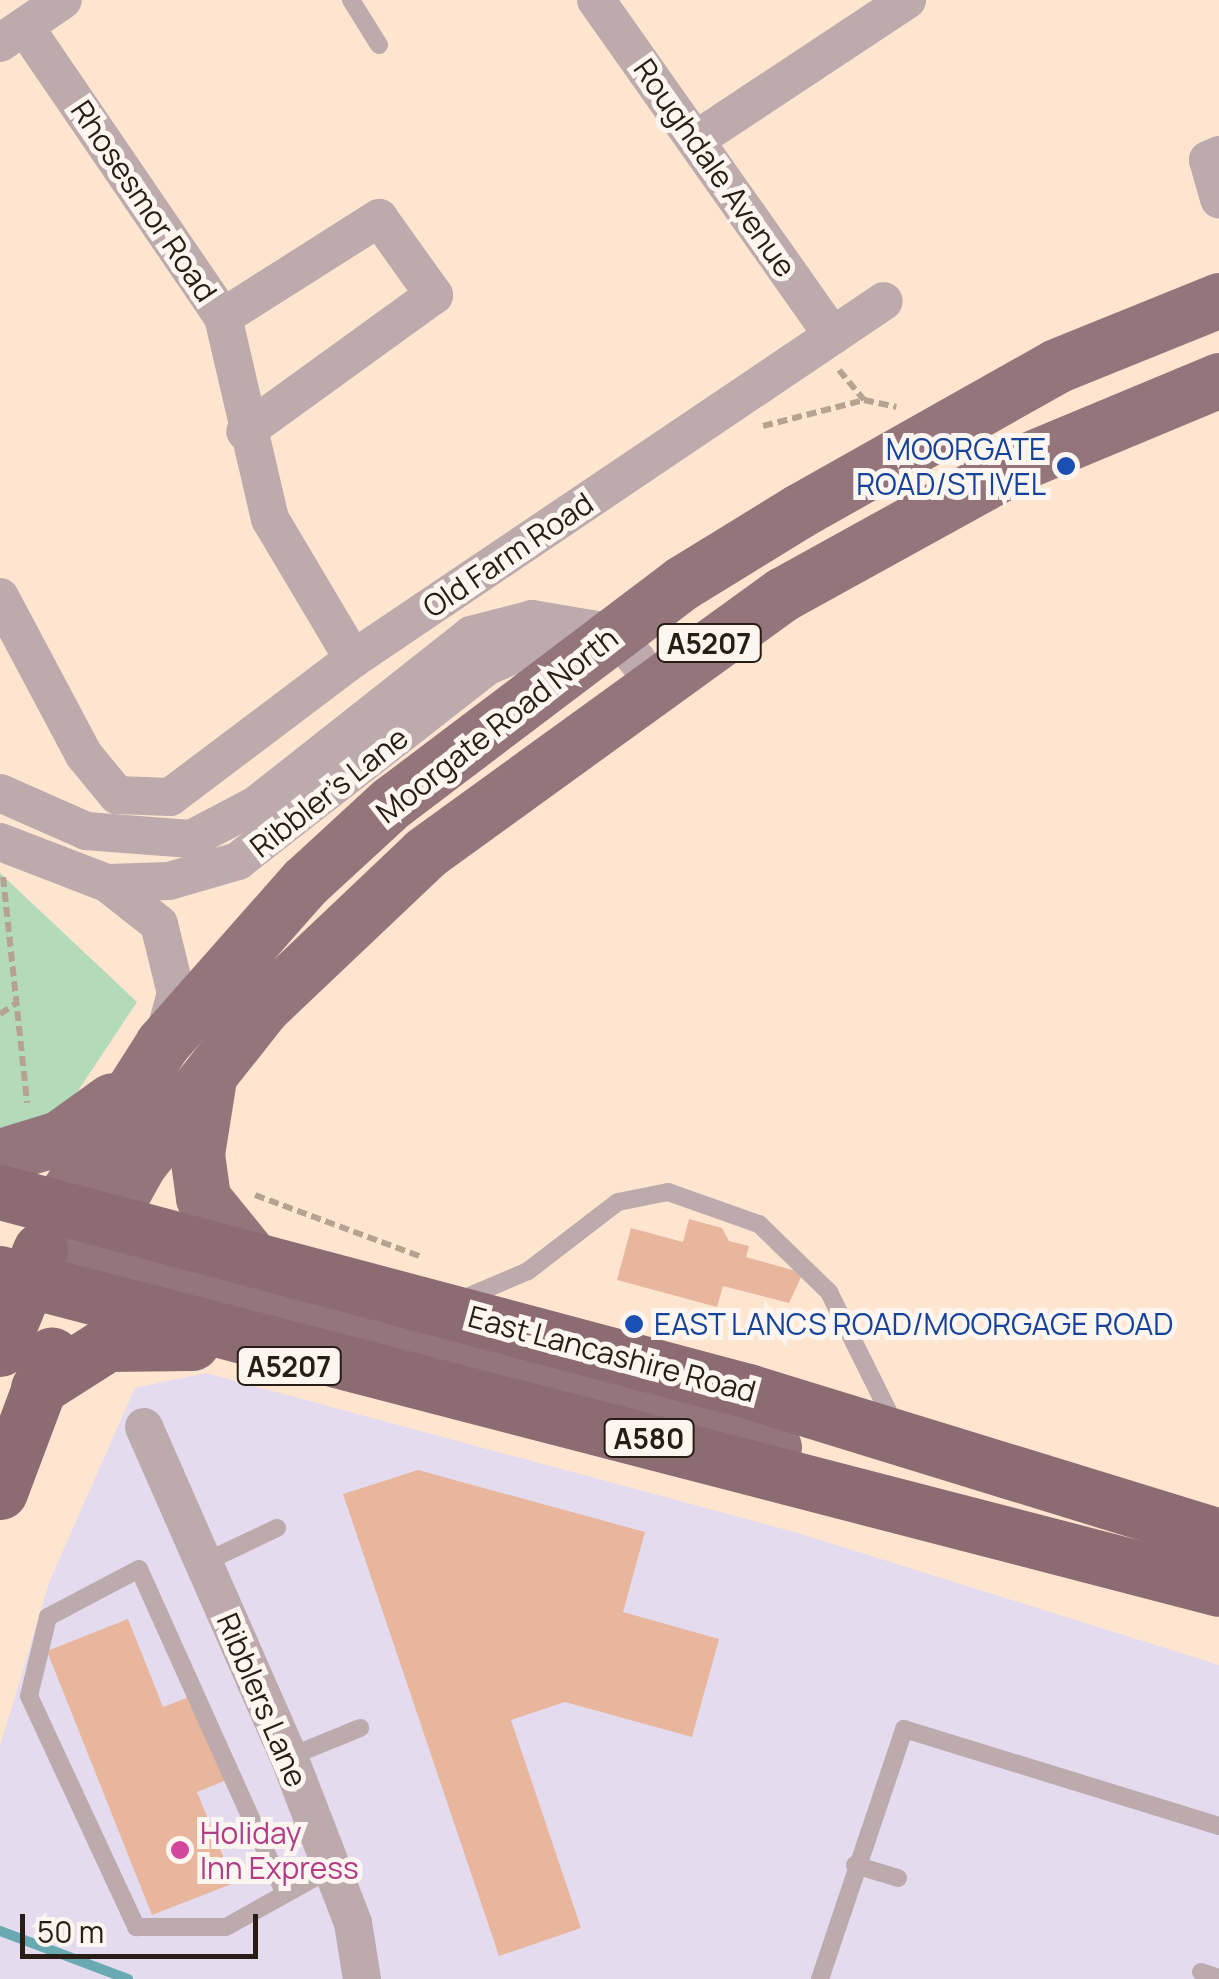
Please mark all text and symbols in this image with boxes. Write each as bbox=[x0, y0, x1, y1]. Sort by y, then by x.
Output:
street label: Roughdale Avenue bbox=[626, 52, 804, 284]
street label: Rhosesmor Road bbox=[64, 94, 224, 308]
place label: MOORGATE ROAD/ST IVEL bbox=[855, 431, 1046, 502]
marker: MOORGATE ROAD/ST IVEL bbox=[1055, 455, 1077, 477]
street label: Old Farm Road bbox=[416, 485, 600, 625]
street label: Moorgate Road North bbox=[369, 620, 625, 830]
road number: A5207 bbox=[656, 620, 762, 666]
street label: Ribbler's Lane bbox=[243, 719, 415, 865]
street label: East Lancashire Road bbox=[464, 1298, 760, 1410]
place label: EAST LANCS ROAD/MOORGAGE ROAD bbox=[654, 1306, 1174, 1342]
marker: EAST LANCS ROAD/MOORGAGE ROAD bbox=[623, 1313, 645, 1335]
road number: A5207 bbox=[236, 1343, 342, 1389]
road number: A580 bbox=[602, 1415, 696, 1461]
street label: Ribblers Lane bbox=[209, 1608, 315, 1792]
place label: Holiday Inn Express bbox=[200, 1815, 359, 1886]
marker: Holiday Inn Express bbox=[169, 1839, 191, 1861]
scale bar bbox=[25, 1894, 262, 1956]
text: 50 m bbox=[37, 1911, 104, 1952]

